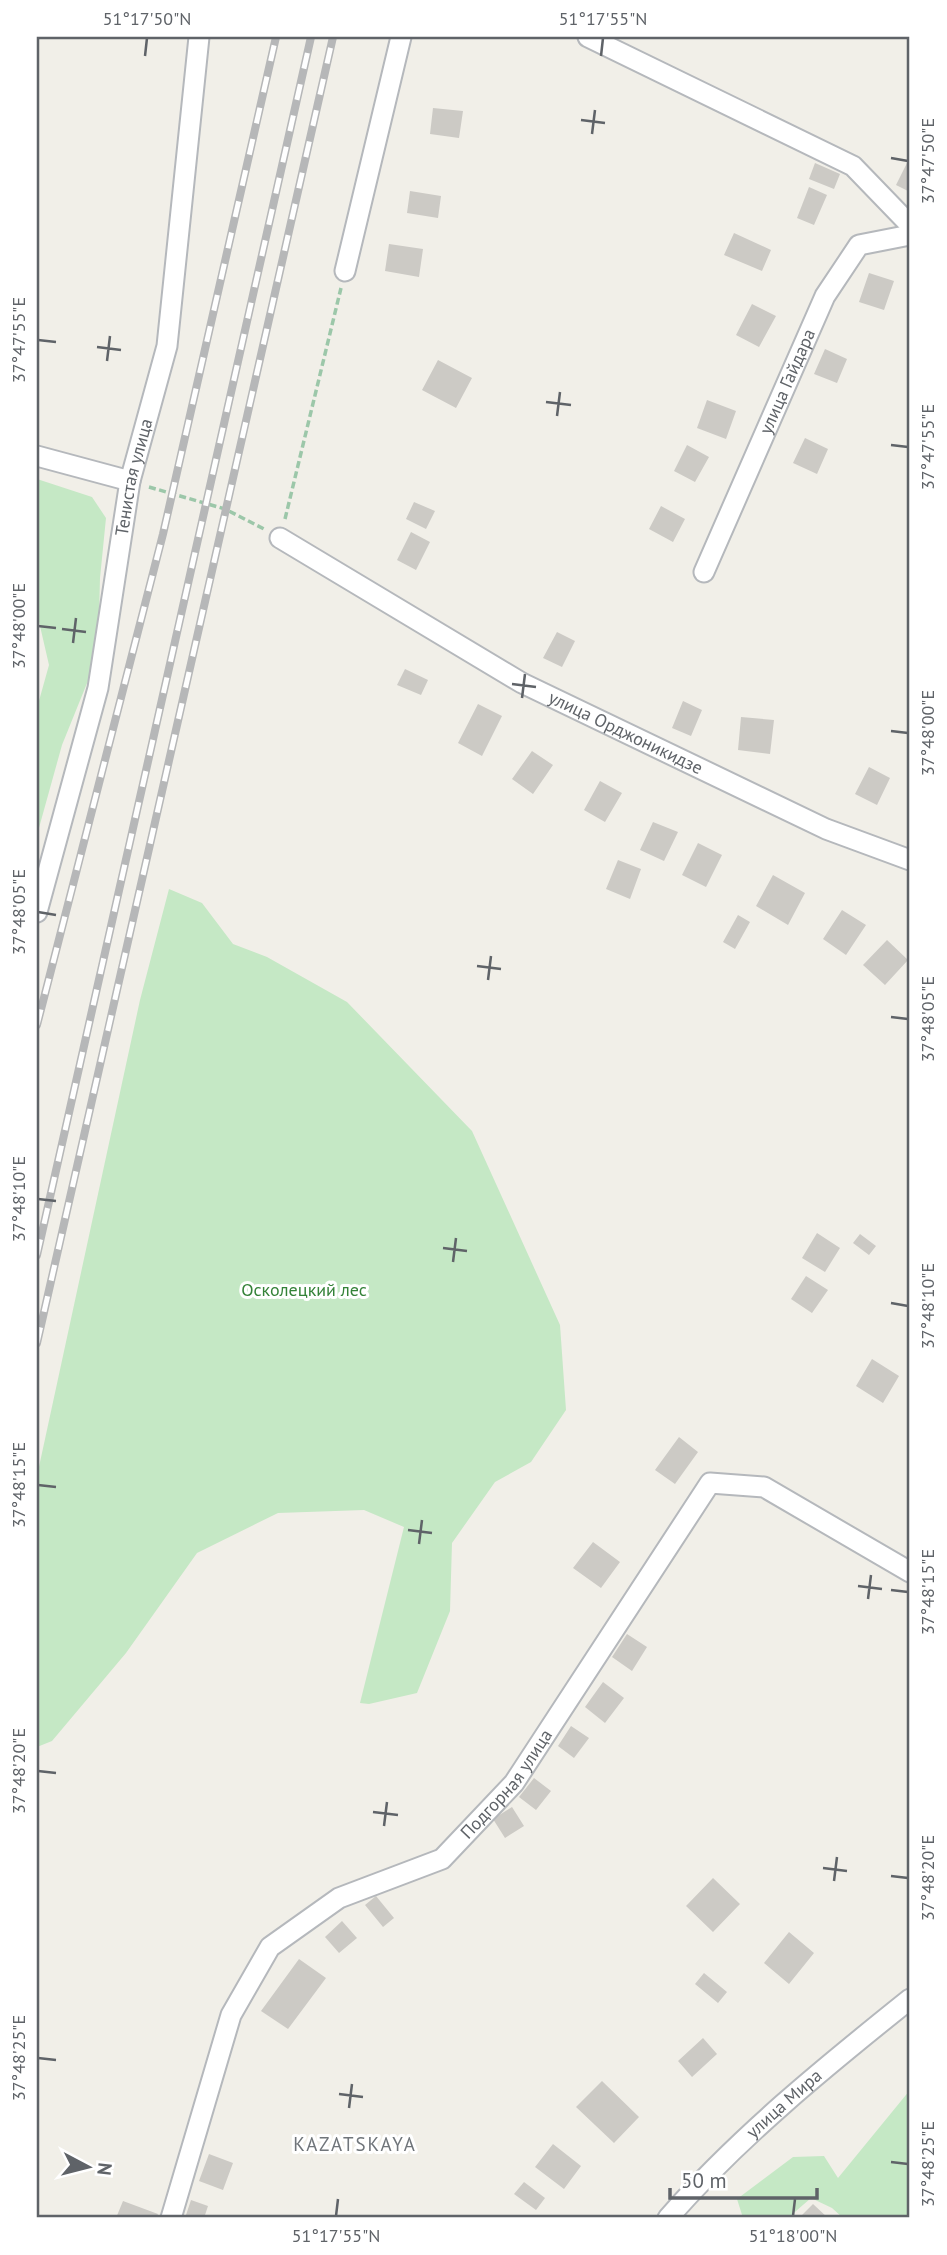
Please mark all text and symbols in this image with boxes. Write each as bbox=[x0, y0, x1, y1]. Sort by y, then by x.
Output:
text: 51°17'50"N bbox=[103, 7, 191, 30]
text: 51°17'55"N bbox=[559, 7, 647, 30]
text: 37°47'50"E bbox=[916, 118, 939, 204]
text: 37°47'55"E bbox=[7, 297, 30, 383]
street label: улица Гайдара bbox=[754, 325, 820, 438]
text: 37°47'55"E bbox=[916, 404, 939, 490]
street label: Тенистая улица bbox=[110, 416, 158, 537]
text: 37°48'00"E bbox=[7, 583, 30, 669]
street label: улица Орджоникидзе bbox=[545, 685, 707, 779]
text: 37°48'00"E bbox=[916, 690, 939, 776]
text: 37°48'05"E bbox=[7, 869, 30, 955]
text: 37°48'05"E bbox=[916, 976, 939, 1062]
text: 37°48'10"E bbox=[7, 1156, 30, 1242]
text: 37°48'10"E bbox=[916, 1263, 939, 1349]
park label: Осколецкий лес bbox=[241, 1278, 367, 1301]
text: 37°48'15"E bbox=[7, 1442, 30, 1528]
text: 37°48'15"E bbox=[916, 1549, 939, 1635]
street label: Подгорная улица bbox=[455, 1725, 557, 1844]
text: 37°48'20"E bbox=[7, 1728, 30, 1814]
text: 37°48'20"E bbox=[916, 1835, 939, 1921]
text: 37°48'25"E bbox=[7, 2015, 30, 2101]
street label: улица Мира bbox=[741, 2064, 826, 2143]
text: 37°48'25"E bbox=[916, 2121, 939, 2207]
north arrow bbox=[52, 2132, 122, 2202]
district label: KAZATSKAYA bbox=[293, 2132, 417, 2156]
scale bar bbox=[670, 2157, 818, 2201]
text: N bbox=[92, 2161, 118, 2177]
text: 50 m bbox=[681, 2167, 727, 2194]
text: 51°17'55"N bbox=[292, 2224, 380, 2247]
text: 51°18'00"N bbox=[749, 2224, 837, 2247]

